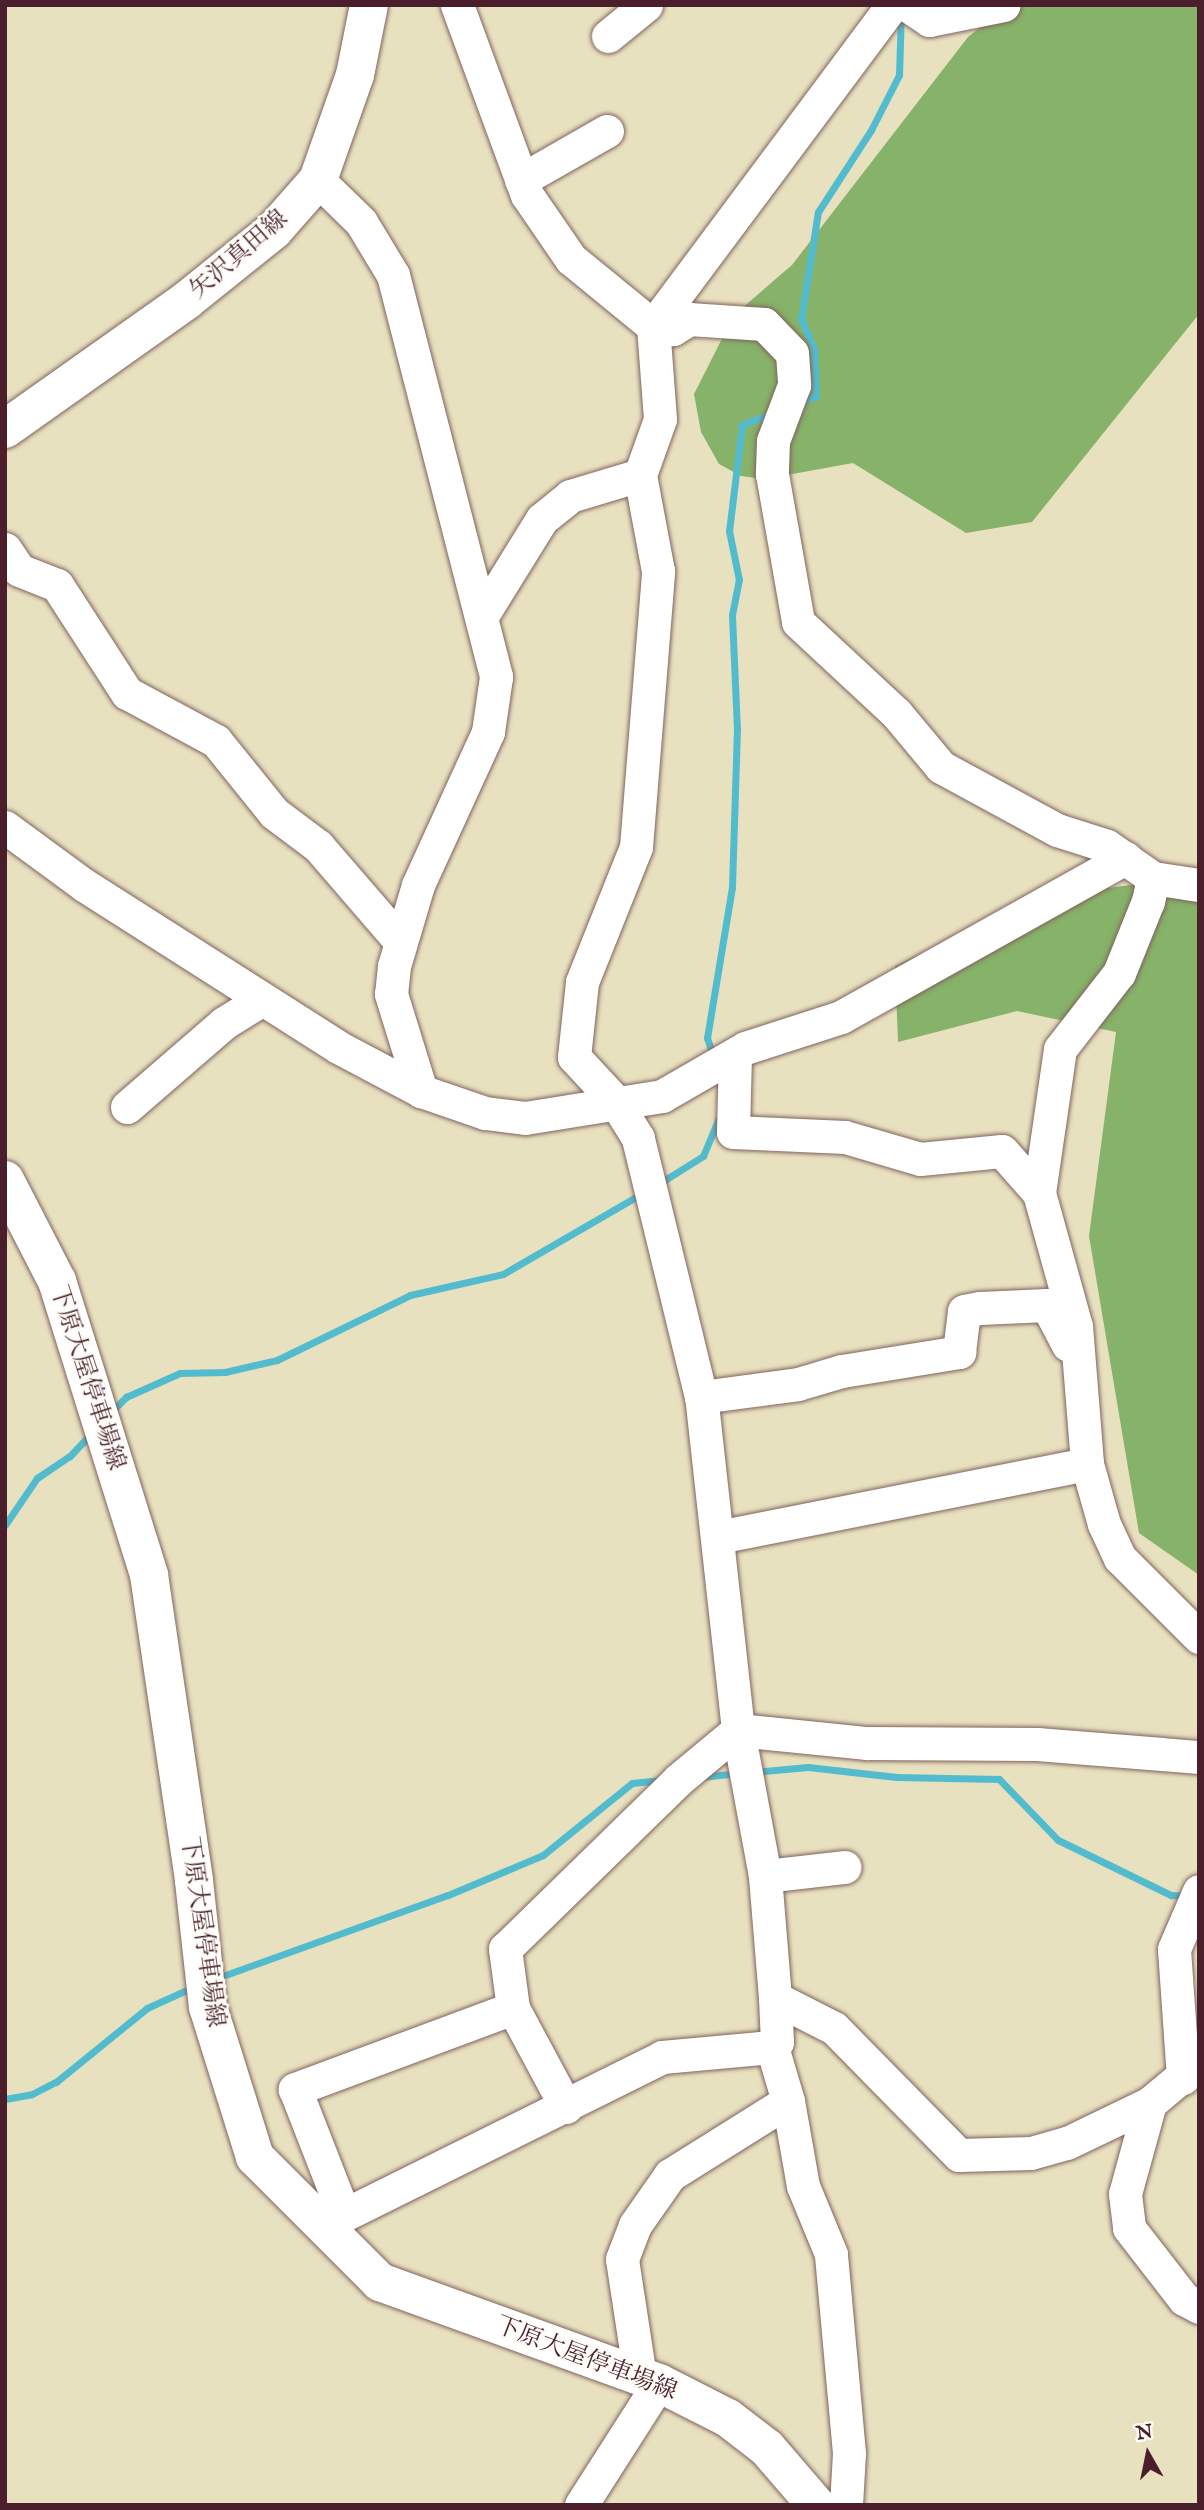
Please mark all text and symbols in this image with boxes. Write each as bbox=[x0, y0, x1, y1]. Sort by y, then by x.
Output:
street label: 矢沢真田線 bbox=[184, 205, 294, 305]
street label: 下原大屋停車場線 bbox=[44, 1282, 130, 1474]
street label: 下原大屋停車場線 bbox=[174, 1835, 230, 2029]
street label: 下原大屋停車場線 bbox=[491, 2311, 681, 2407]
north arrow bbox=[1113, 2419, 1183, 2489]
text: N bbox=[1135, 2420, 1155, 2446]

